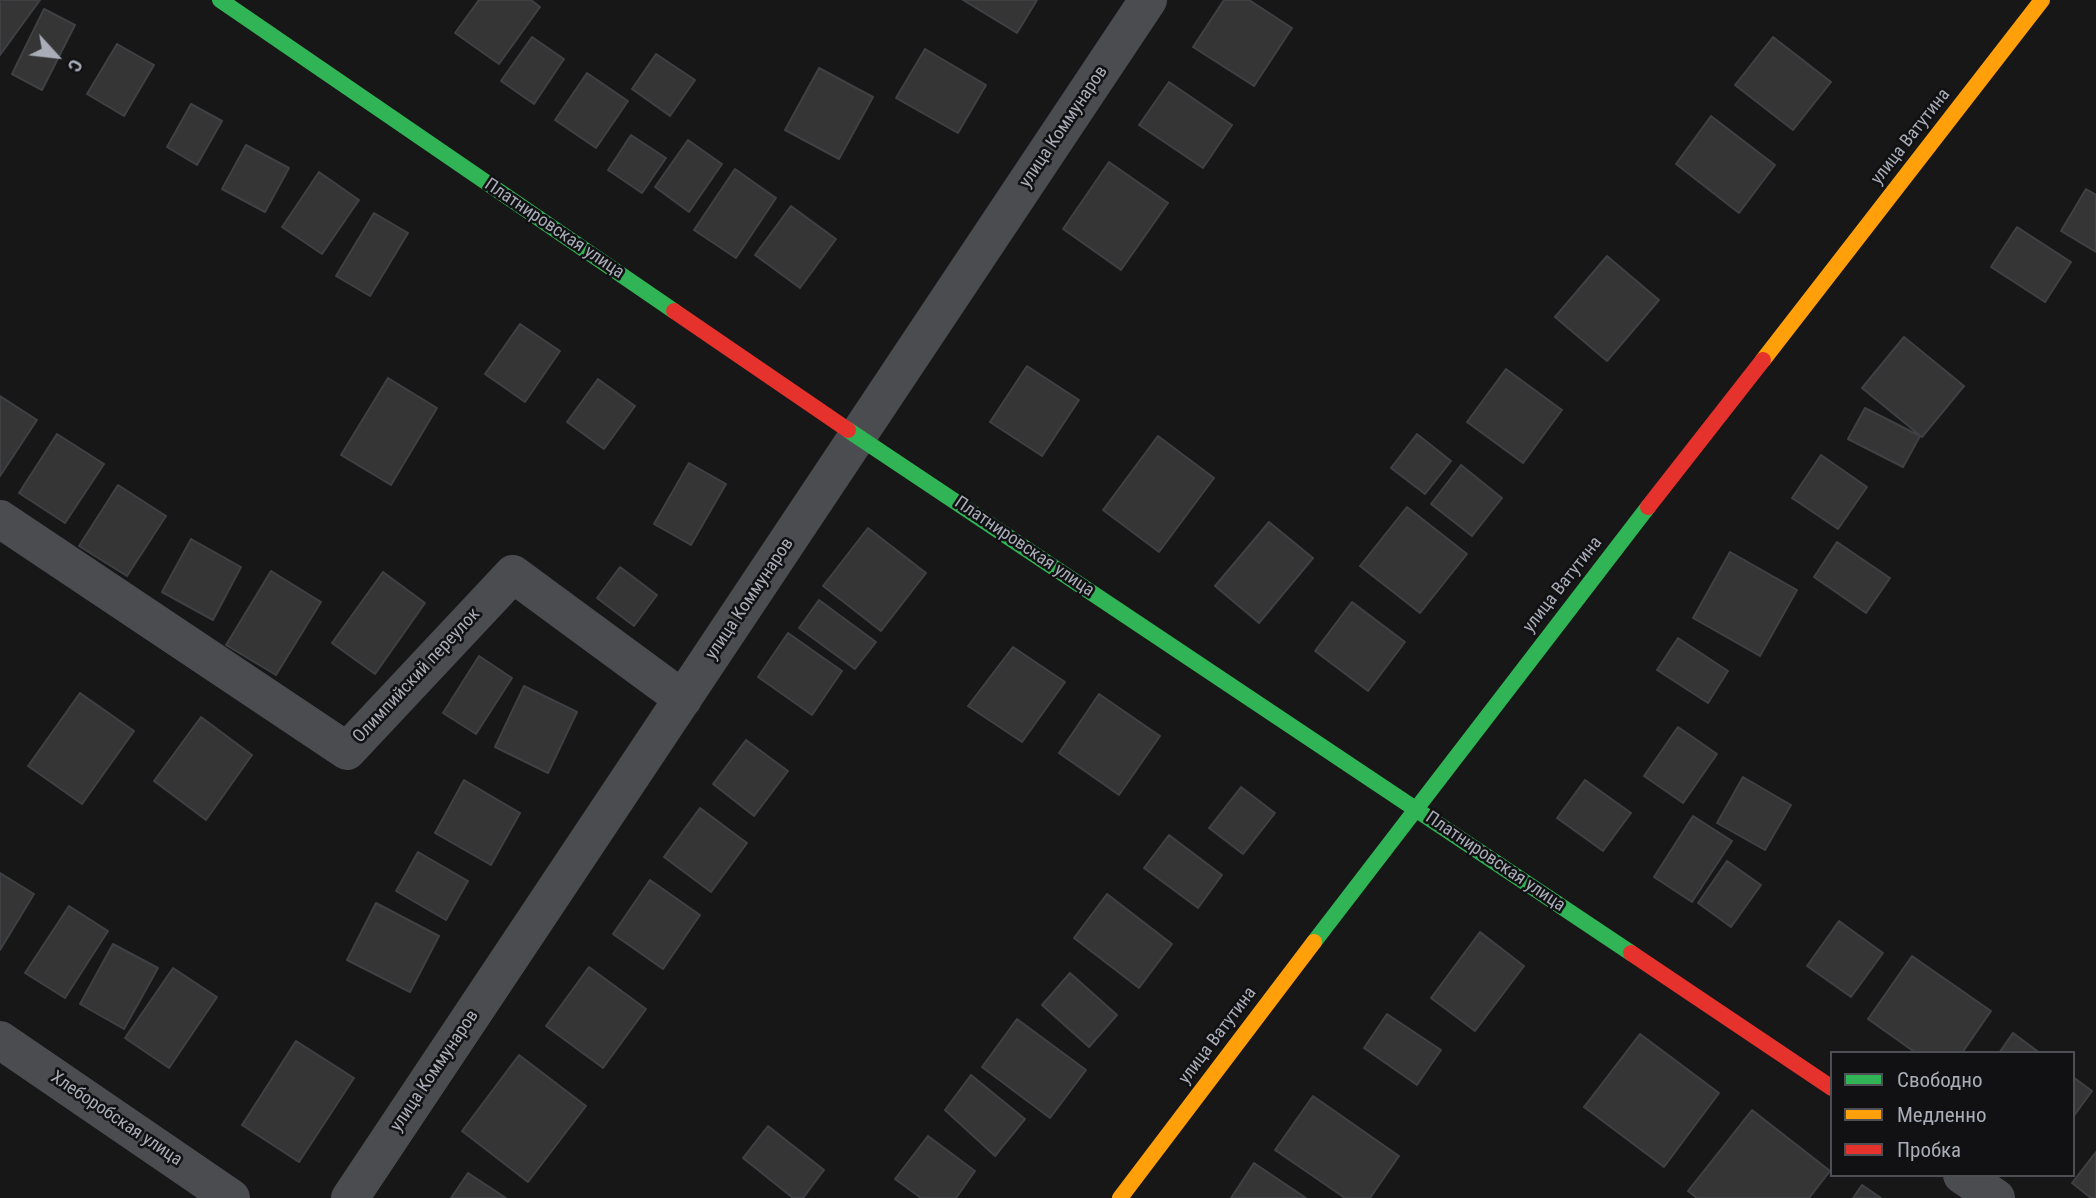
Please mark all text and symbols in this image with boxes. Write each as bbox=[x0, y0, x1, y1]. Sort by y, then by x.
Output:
north arrow bbox=[21, 21, 91, 91]
text: С bbox=[62, 56, 88, 76]
street label: улица Коммунаров bbox=[1015, 62, 1113, 192]
street label: улица Ватутина bbox=[1867, 85, 1955, 189]
street label: Платнировская улица bbox=[480, 174, 628, 284]
street label: Платнировская улица bbox=[950, 492, 1098, 602]
street label: улица Ватутина bbox=[1519, 533, 1607, 637]
street label: улица Коммунаров bbox=[701, 534, 799, 664]
street label: Олимпийский переулок bbox=[349, 604, 485, 748]
street label: Платнировская улица bbox=[1421, 807, 1569, 917]
street label: улица Ватутина bbox=[1175, 983, 1261, 1089]
street label: улица Коммунаров bbox=[386, 1006, 484, 1136]
legend bbox=[1830, 1051, 2075, 1177]
street label: Хлеборобская улица bbox=[46, 1067, 186, 1171]
text: Свободно bbox=[1897, 1068, 1983, 1092]
text: Медленно bbox=[1897, 1103, 1986, 1127]
text: Пробка bbox=[1897, 1138, 1961, 1162]

